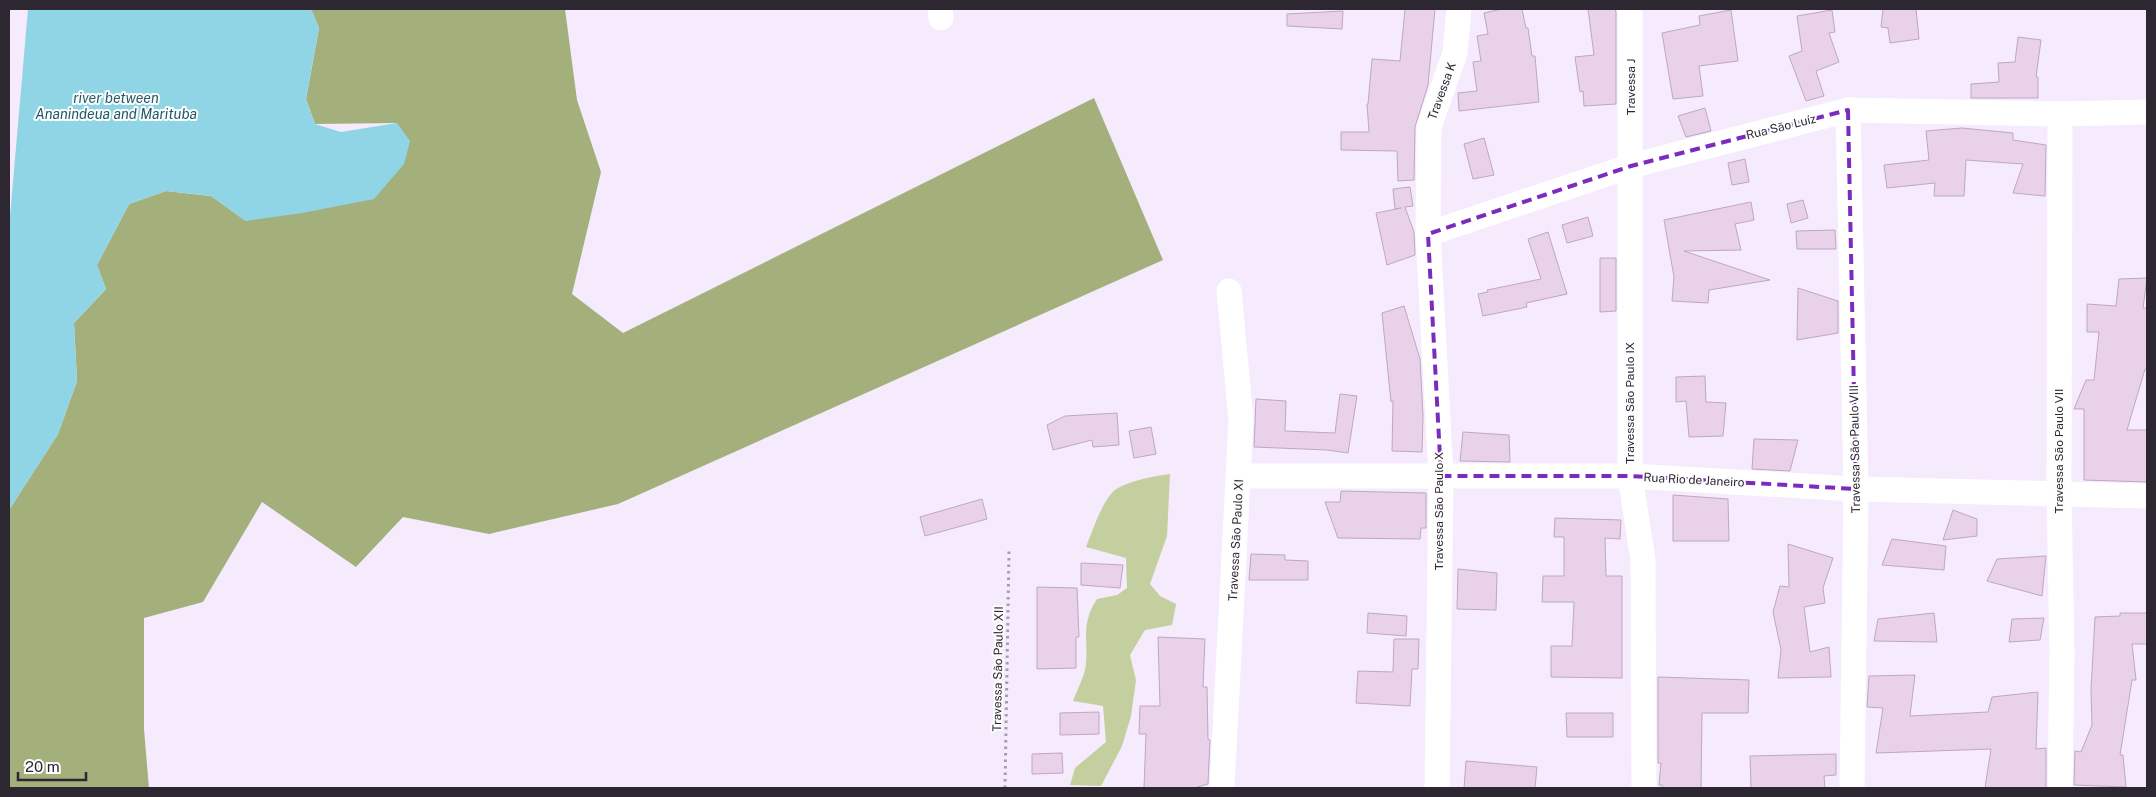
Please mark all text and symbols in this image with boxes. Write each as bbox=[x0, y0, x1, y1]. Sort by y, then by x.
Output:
street label: Travessa J bbox=[1624, 59, 1638, 115]
street label: Travessa K bbox=[1425, 60, 1459, 122]
water label: river between Ananindeua and Marituba bbox=[35, 90, 197, 122]
street label: Rua São Luíz bbox=[1745, 112, 1818, 142]
street label: Travessa São Paulo IX bbox=[1623, 342, 1637, 464]
street label: Travessa São Paulo VIII bbox=[1847, 385, 1863, 513]
street label: Travessa São Paulo VII bbox=[2052, 388, 2066, 514]
street label: Travessa São Paulo X bbox=[1432, 452, 1446, 570]
street label: Rua Rio de Janeiro bbox=[1643, 470, 1745, 490]
street label: Travessa São Paulo XI bbox=[1226, 479, 1246, 601]
street label: Travessa São Paulo XII bbox=[990, 606, 1006, 732]
scale bar bbox=[18, 750, 85, 782]
text: 20 m bbox=[25, 758, 60, 775]

